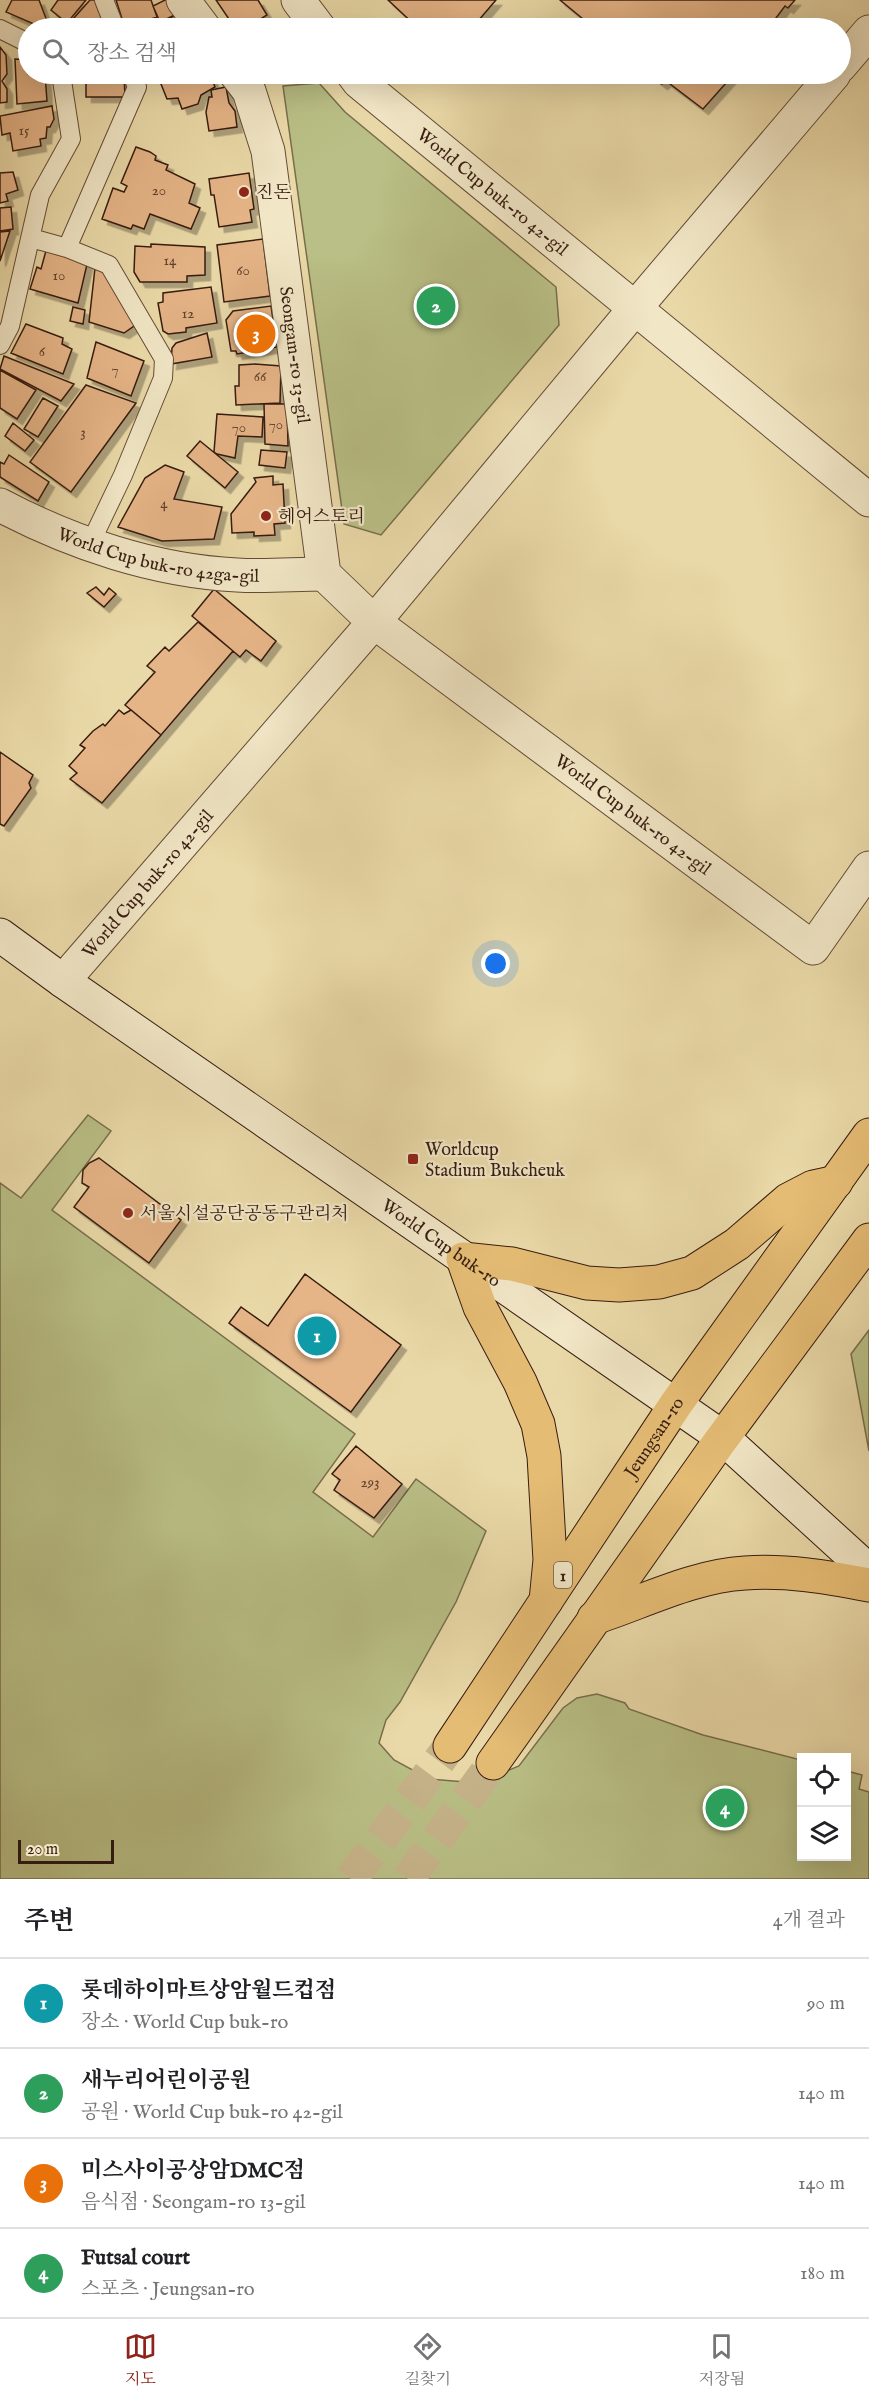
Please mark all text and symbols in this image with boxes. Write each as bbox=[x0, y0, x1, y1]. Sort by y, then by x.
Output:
search box bbox=[18, 18, 851, 84]
icon: search bbox=[39, 35, 72, 68]
text: 장소 검색 bbox=[87, 40, 177, 68]
house number: 15 bbox=[18, 121, 30, 140]
street label: World Cup buk-ro 42-gil bbox=[411, 124, 572, 262]
house number: 20 bbox=[152, 181, 166, 200]
place label: 진돈 bbox=[256, 182, 291, 205]
marker: 진돈 bbox=[237, 185, 251, 199]
house number: 14 bbox=[164, 251, 177, 270]
house number: 60 bbox=[236, 261, 250, 280]
house number: 10 bbox=[53, 266, 65, 285]
pin: 2 bbox=[416, 284, 456, 328]
street label: Seongam-ro 13-gil bbox=[273, 285, 314, 425]
house number: 12 bbox=[182, 304, 194, 323]
pin: 3 bbox=[236, 312, 276, 356]
house number: 6 bbox=[39, 342, 46, 361]
house number: 7 bbox=[111, 360, 119, 379]
house number: 66 bbox=[254, 367, 267, 386]
house number: 70 bbox=[269, 415, 283, 434]
house number: 70 bbox=[232, 418, 246, 437]
house number: 3 bbox=[80, 423, 86, 442]
house number: 4 bbox=[160, 494, 168, 513]
place label: 헤어스토리 bbox=[278, 506, 365, 529]
marker: 헤어스토리 bbox=[259, 509, 273, 523]
street label: World Cup buk-ro 42ga-gil bbox=[54, 523, 259, 589]
street label: World Cup buk-ro 42-gil bbox=[549, 750, 715, 881]
street label: World Cup buk-ro 42-gil bbox=[78, 805, 219, 963]
your location bbox=[481, 949, 510, 978]
place label: Worldcup Stadium Bukcheuk bbox=[425, 1139, 565, 1183]
marker: Worldcup Stadium Bukcheuk bbox=[406, 1152, 420, 1166]
street label: World Cup buk-ro bbox=[376, 1195, 505, 1293]
place label: 서울시설공단공동구관리처 bbox=[140, 1203, 349, 1226]
marker: 서울시설공단공동구관리처 bbox=[121, 1206, 135, 1220]
pin: 1 bbox=[298, 1314, 336, 1358]
street label: Jeungsan-ro bbox=[619, 1393, 690, 1485]
house number: 293 bbox=[360, 1473, 380, 1492]
road number: 1 bbox=[554, 1562, 572, 1588]
map controls bbox=[797, 1753, 851, 1861]
button: locate bbox=[797, 1753, 851, 1807]
pin: 4 bbox=[706, 1786, 744, 1830]
button: layers bbox=[797, 1807, 851, 1861]
scale bar bbox=[18, 1837, 114, 1864]
text: 20 m bbox=[27, 1840, 58, 1860]
text: 주변 bbox=[24, 1905, 74, 1938]
text: 4개 결과 bbox=[773, 1908, 845, 1933]
text: 롯데하이마트상암월드컵점 bbox=[81, 1977, 336, 2005]
text: 1 bbox=[40, 1991, 47, 2016]
text: 90 m bbox=[807, 1991, 845, 2016]
text: 장소 · World Cup buk-ro bbox=[81, 2010, 288, 2035]
text: 새누리어린이공원 bbox=[81, 2067, 251, 2095]
text: 2 bbox=[39, 2081, 48, 2106]
text: 140 m bbox=[798, 2081, 845, 2106]
text: 공원 · World Cup buk-ro 42-gil bbox=[81, 2100, 343, 2125]
text: 미스사이공상암DMC점 bbox=[81, 2157, 305, 2185]
text: 3 bbox=[40, 2171, 47, 2196]
text: 140 m bbox=[798, 2171, 845, 2196]
text: 음식점 · Seongam-ro 13-gil bbox=[81, 2190, 306, 2215]
text: Futsal court bbox=[81, 2244, 190, 2272]
text: 4 bbox=[39, 2261, 48, 2286]
text: 180 m bbox=[800, 2261, 845, 2286]
text: 스포츠 · Jeungsan-ro bbox=[81, 2277, 255, 2302]
tab: 지도 bbox=[124, 2330, 157, 2390]
tab: 길찾기 bbox=[405, 2330, 451, 2390]
tab: 저장됨 bbox=[699, 2330, 745, 2390]

